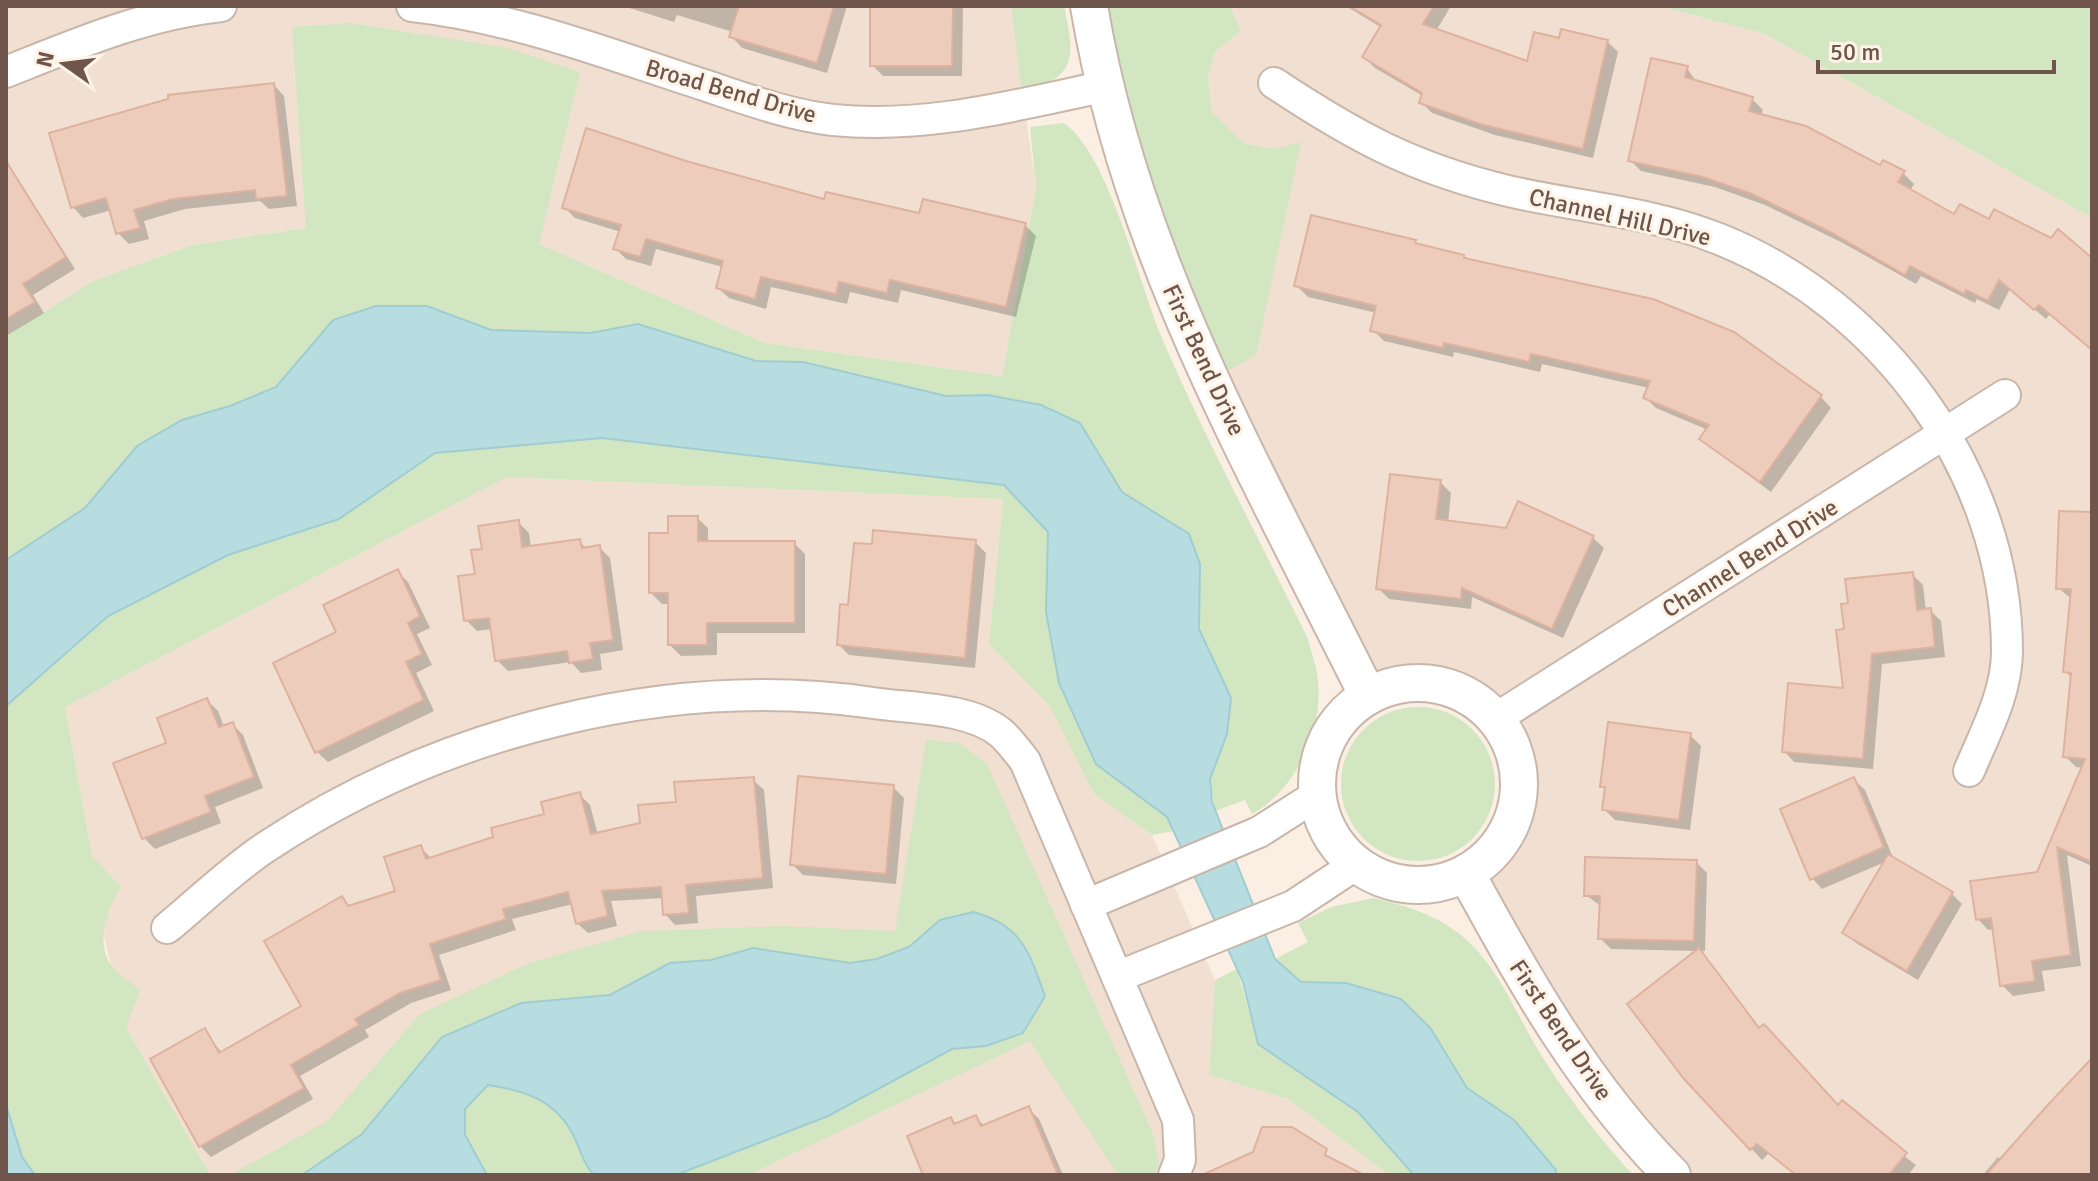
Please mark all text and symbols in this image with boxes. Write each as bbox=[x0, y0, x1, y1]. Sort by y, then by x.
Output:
north arrow bbox=[24, 24, 104, 104]
scale bar bbox=[1818, 24, 2054, 74]
text: 50 m bbox=[1830, 37, 1880, 67]
text: N bbox=[30, 49, 60, 70]
street label: Broad Bend Drive bbox=[642, 52, 820, 130]
street label: Channel Hill Drive bbox=[1526, 181, 1714, 253]
street label: First Bend Drive bbox=[1156, 280, 1252, 440]
street label: Channel Bend Drive bbox=[1657, 492, 1843, 624]
street label: First Bend Drive bbox=[1503, 954, 1619, 1106]

